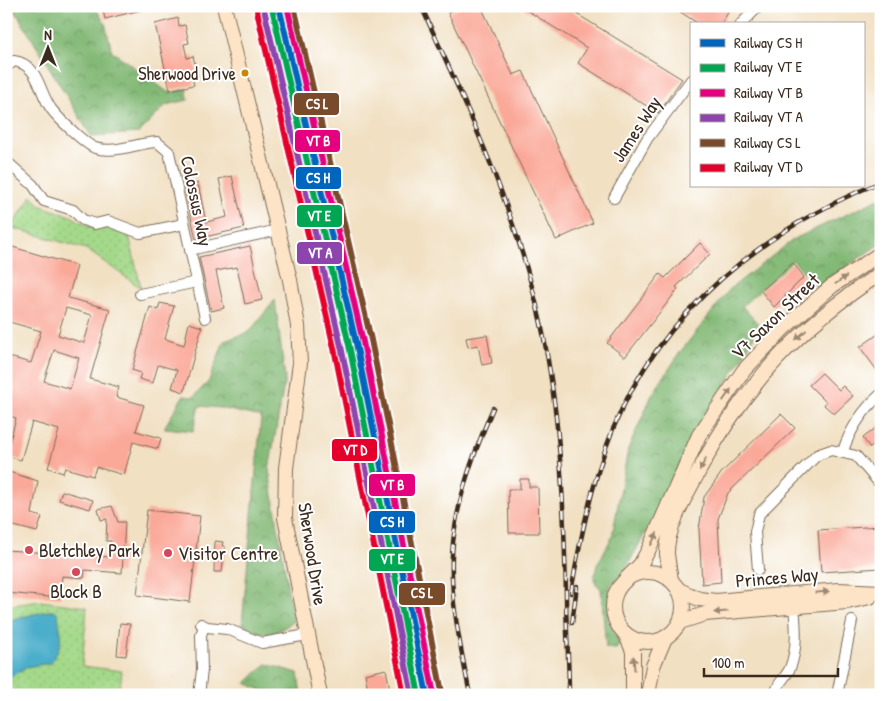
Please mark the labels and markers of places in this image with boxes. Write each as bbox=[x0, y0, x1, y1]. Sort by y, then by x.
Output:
place label: Sherwood Drive bbox=[138, 61, 236, 86]
marker: Sherwood Drive bbox=[240, 68, 250, 78]
place label: Bletchley Park bbox=[39, 537, 140, 563]
place label: Visitor Centre bbox=[178, 540, 279, 566]
marker: Bletchley Park bbox=[23, 544, 35, 556]
marker: Visitor Centre bbox=[162, 547, 174, 559]
marker: Block B bbox=[70, 566, 82, 578]
place label: Block B bbox=[50, 578, 102, 604]

